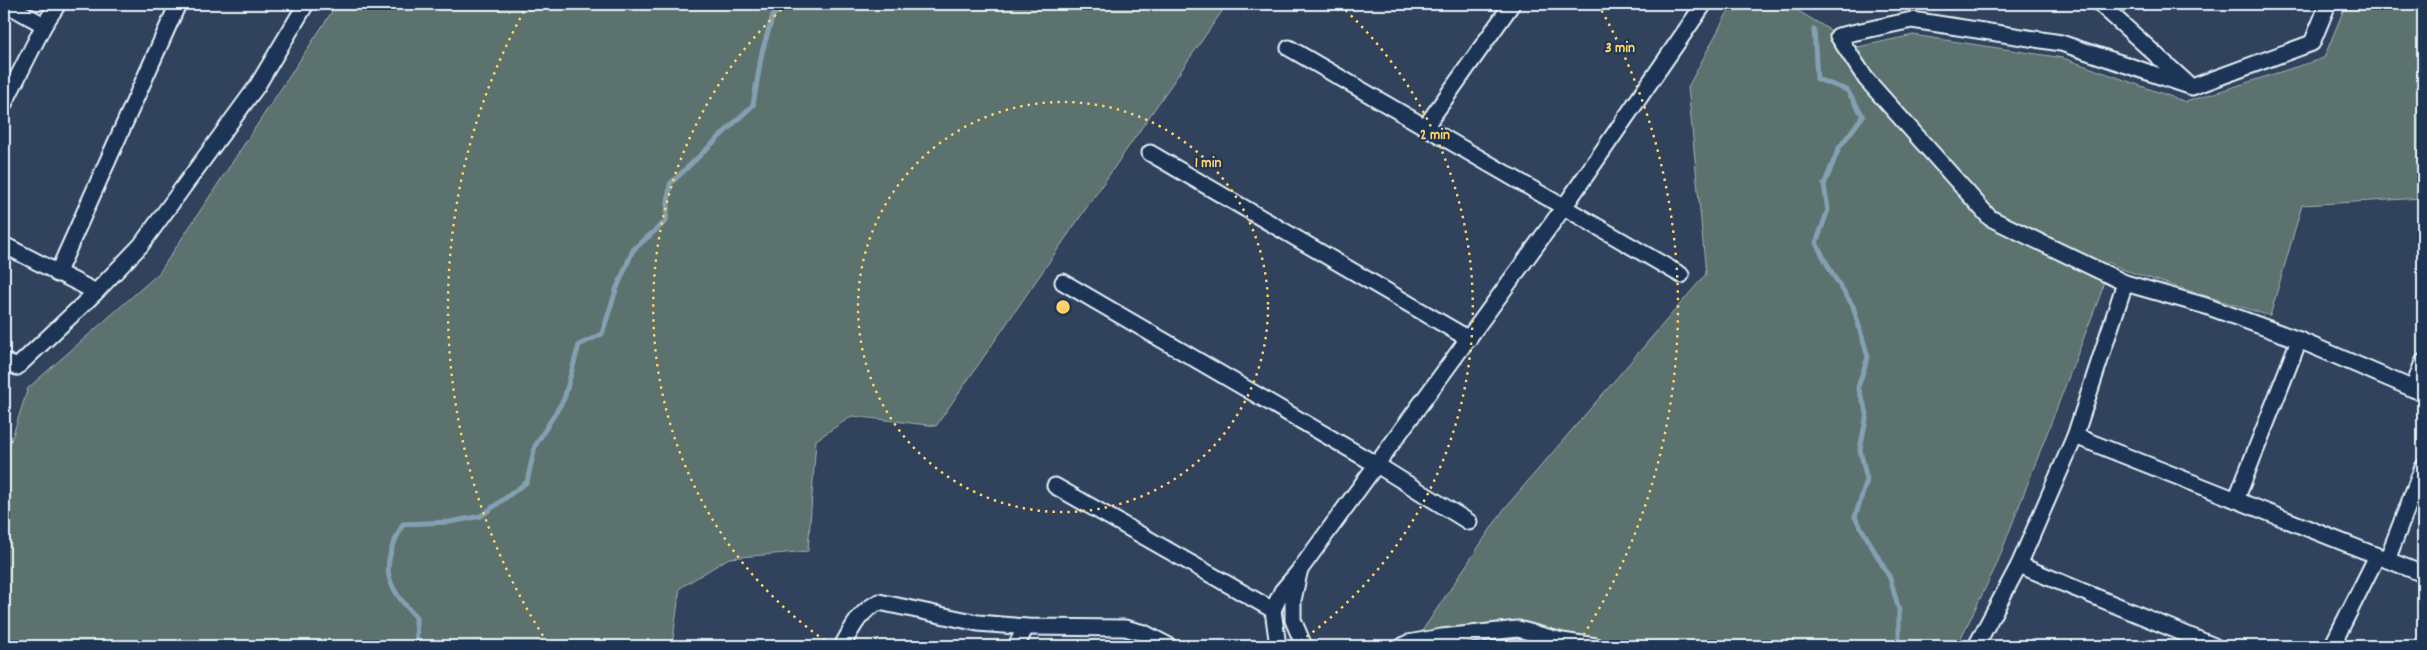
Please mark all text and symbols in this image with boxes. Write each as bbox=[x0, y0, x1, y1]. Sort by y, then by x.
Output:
text: 3 min bbox=[1605, 38, 1635, 60]
text: 2 min bbox=[1420, 125, 1450, 147]
text: 1 min bbox=[1195, 153, 1221, 175]
centre of rings bbox=[1054, 298, 1072, 316]

